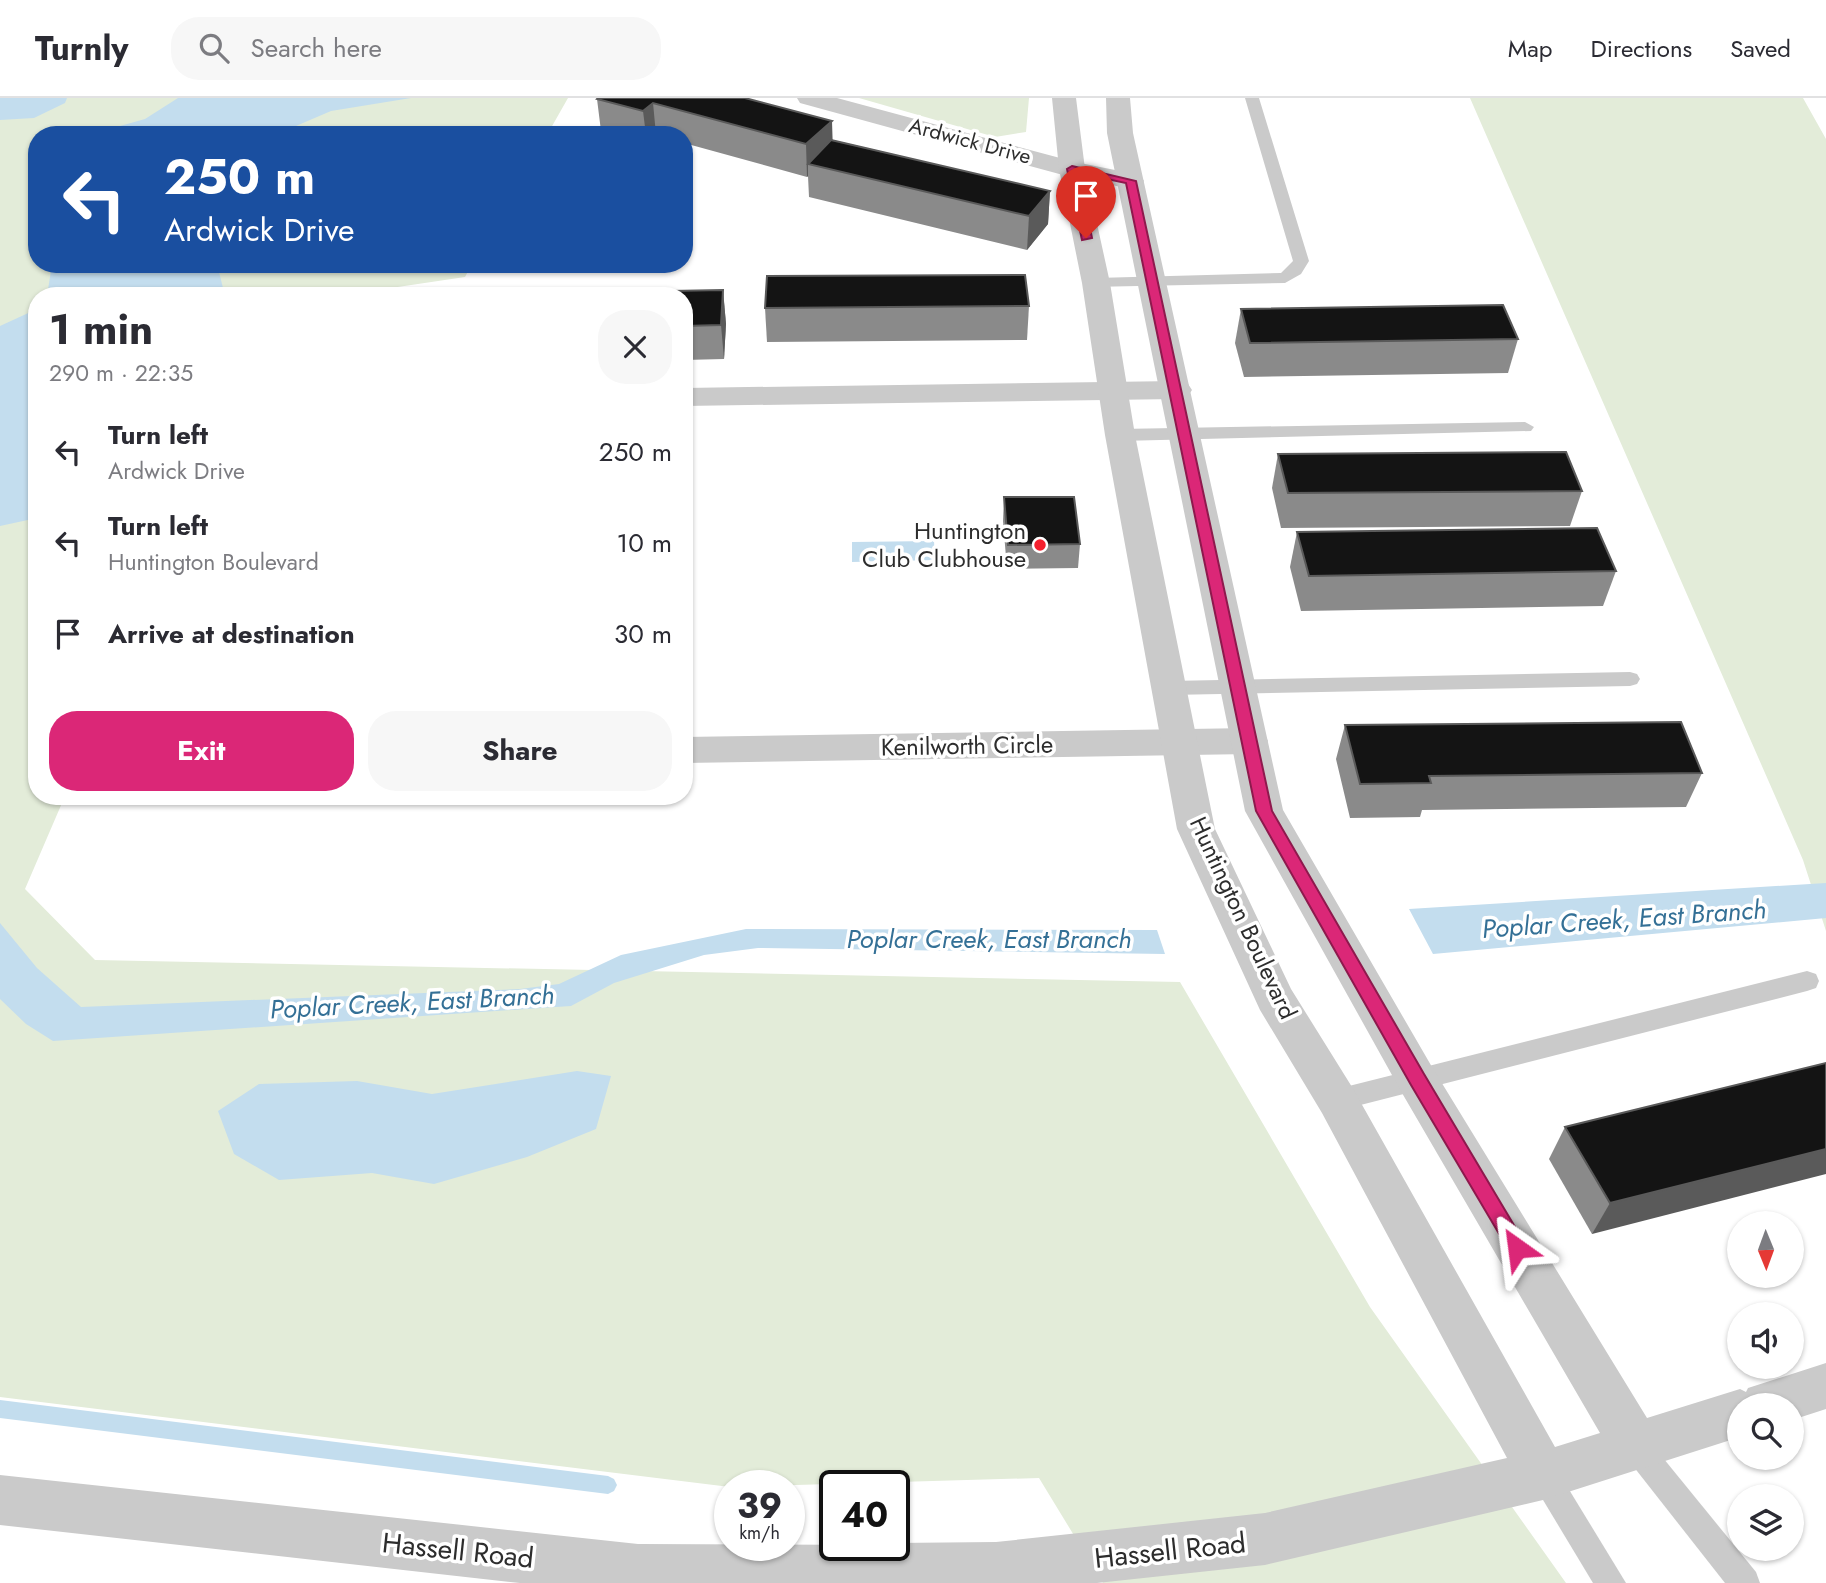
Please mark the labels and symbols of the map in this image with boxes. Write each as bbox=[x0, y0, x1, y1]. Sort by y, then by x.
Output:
street label: Ardwick Drive bbox=[906, 110, 1034, 172]
pin bbox=[1056, 166, 1116, 238]
place label: Huntington Club Clubhouse bbox=[862, 513, 1026, 576]
marker: Huntington Club Clubhouse bbox=[1032, 537, 1048, 553]
street label: Kenilworth Circle bbox=[881, 726, 1053, 765]
street label: Huntington Boulevard bbox=[1181, 811, 1306, 1025]
water label: Poplar Creek, East Branch bbox=[1481, 890, 1767, 948]
water label: Poplar Creek, East Branch bbox=[847, 920, 1131, 958]
water label: Poplar Creek, East Branch bbox=[269, 976, 555, 1028]
position arrow bbox=[1480, 1211, 1554, 1285]
north arrow bbox=[1727, 1211, 1804, 1288]
speed limit sign: 40 bbox=[819, 1470, 910, 1561]
street label: Hassell Road bbox=[380, 1522, 536, 1579]
street label: Hassell Road bbox=[1092, 1522, 1248, 1579]

